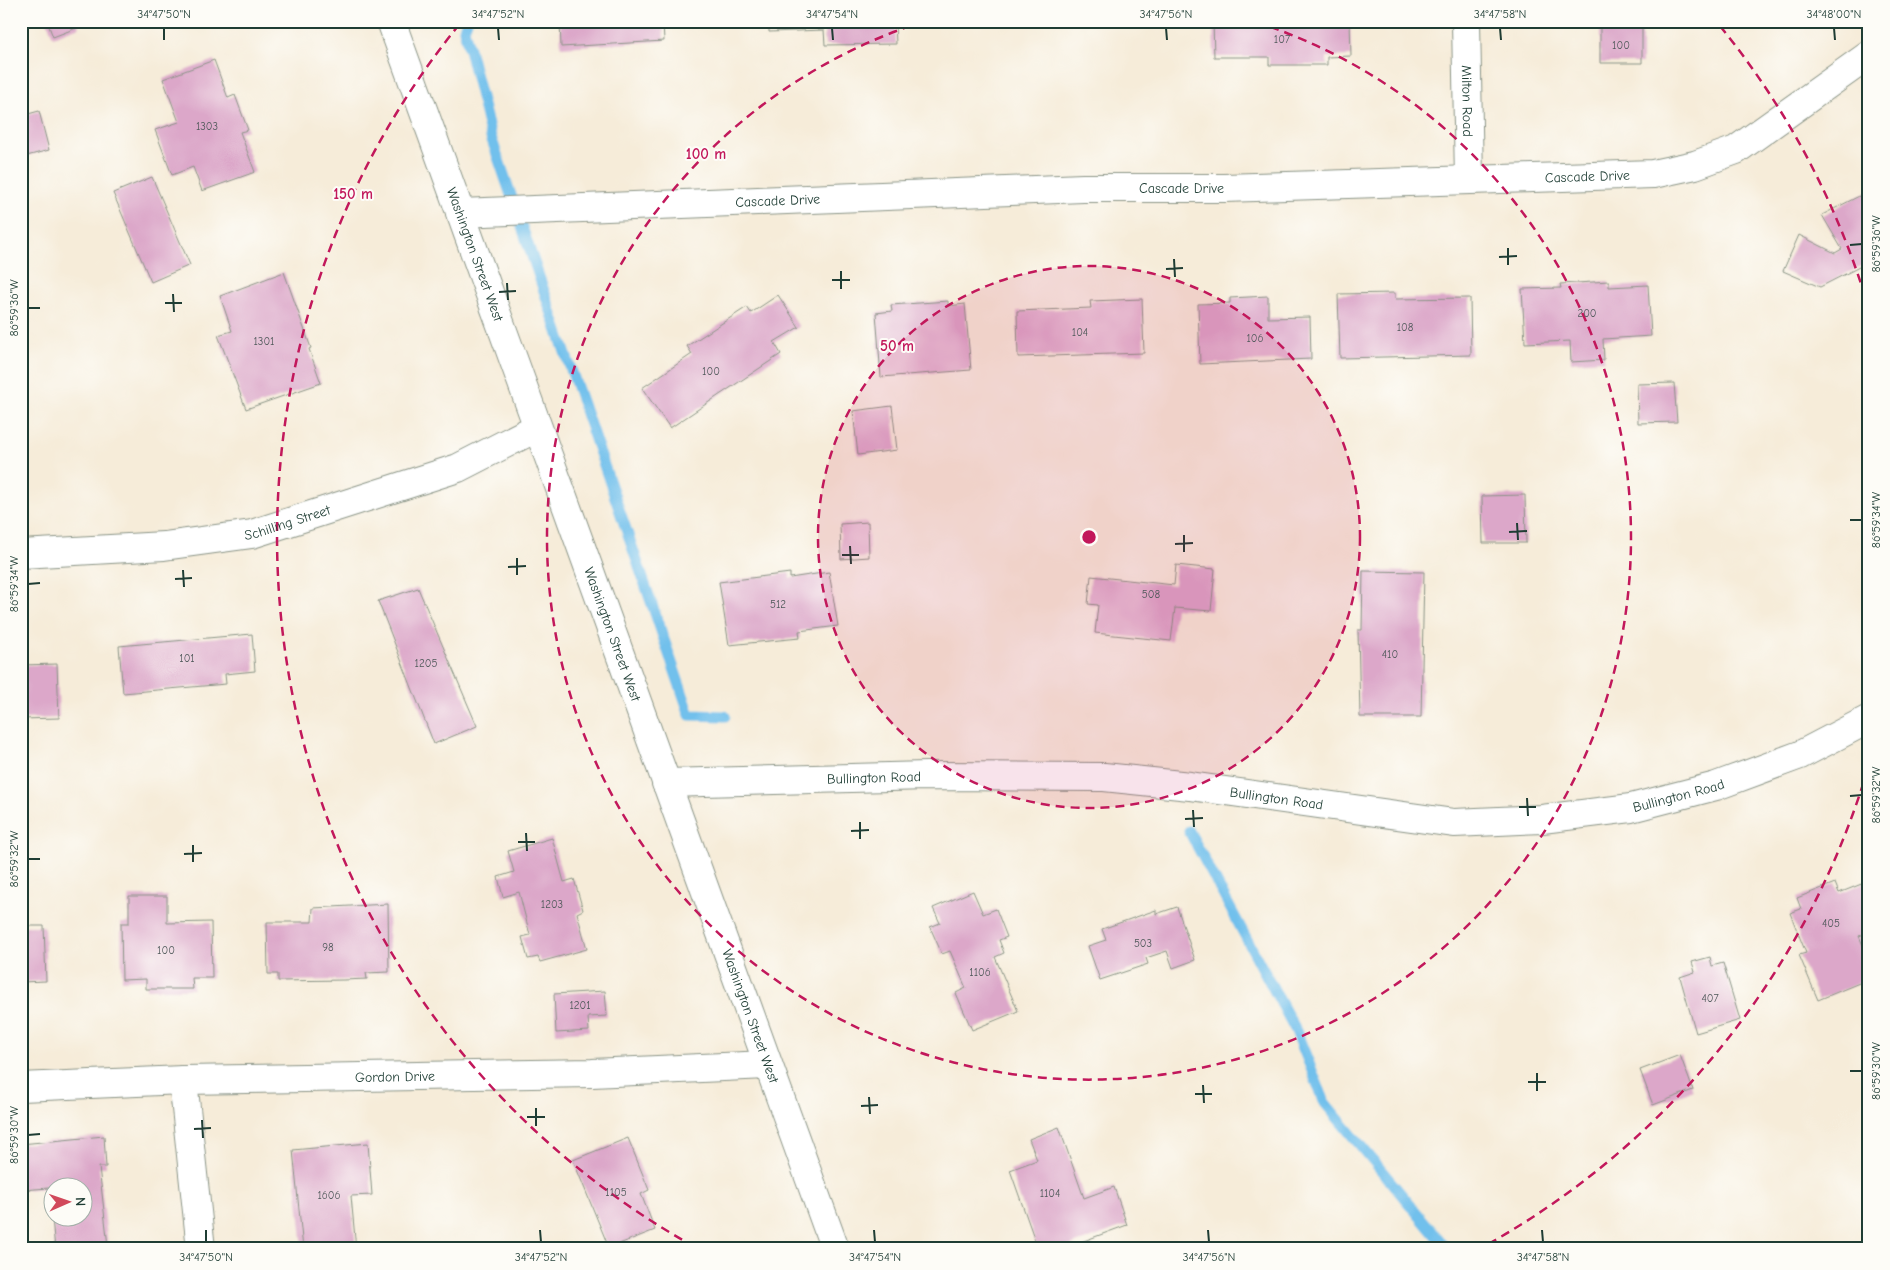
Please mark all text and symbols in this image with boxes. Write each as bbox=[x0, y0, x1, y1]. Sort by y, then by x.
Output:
text: 34°47'50"N bbox=[137, 7, 191, 21]
text: 34°47'52"N bbox=[472, 7, 524, 21]
text: 34°47'54"N bbox=[806, 7, 858, 21]
text: 34°47'56"N bbox=[1140, 7, 1192, 21]
text: 34°47'58"N bbox=[1474, 7, 1526, 21]
text: 34°48'00"N bbox=[1807, 7, 1862, 21]
house number: 107 bbox=[1274, 33, 1290, 46]
house number: 100 bbox=[1612, 39, 1630, 52]
street label: Milton Road bbox=[1458, 65, 1477, 137]
house number: 1303 bbox=[196, 120, 218, 133]
text: 100 m bbox=[686, 145, 726, 163]
street label: Cascade Drive bbox=[1545, 166, 1630, 186]
street label: Cascade Drive bbox=[1139, 180, 1224, 197]
text: 150 m bbox=[333, 185, 373, 203]
street label: Washington Street West bbox=[443, 185, 508, 325]
street label: Cascade Drive bbox=[735, 190, 821, 210]
text: 86°59'36"W bbox=[1869, 215, 1883, 273]
text: 86°59'36"W bbox=[7, 279, 21, 337]
house number: 200 bbox=[1577, 307, 1597, 320]
house number: 108 bbox=[1397, 321, 1414, 334]
house number: 104 bbox=[1072, 326, 1088, 339]
house number: 106 bbox=[1246, 332, 1264, 345]
house number: 1301 bbox=[254, 335, 274, 348]
text: 50 m bbox=[880, 337, 914, 355]
house number: 100 bbox=[702, 365, 720, 378]
text: 86°59'34"W bbox=[1869, 491, 1883, 548]
street label: Schilling Street bbox=[243, 501, 333, 543]
centre of rings bbox=[1080, 528, 1098, 546]
text: 86°59'34"W bbox=[7, 555, 21, 612]
street label: Washington Street West bbox=[581, 565, 645, 704]
house number: 508 bbox=[1142, 588, 1160, 601]
house number: 512 bbox=[770, 598, 786, 611]
house number: 410 bbox=[1382, 648, 1398, 661]
house number: 101 bbox=[179, 652, 195, 665]
house number: 1205 bbox=[415, 657, 437, 670]
text: 86°59'32"W bbox=[1869, 766, 1883, 823]
street label: Bullington Road bbox=[827, 768, 921, 787]
street label: Bullington Road bbox=[1631, 775, 1727, 816]
street label: Bullington Road bbox=[1229, 783, 1324, 813]
text: 86°59'32"W bbox=[7, 830, 21, 887]
house number: 1203 bbox=[541, 898, 563, 911]
house number: 405 bbox=[1822, 917, 1840, 930]
house number: 503 bbox=[1134, 937, 1152, 950]
house number: 98 bbox=[322, 941, 334, 954]
house number: 100 bbox=[157, 944, 175, 957]
street label: Washington Street West bbox=[719, 947, 783, 1086]
house number: 1106 bbox=[969, 966, 991, 979]
house number: 407 bbox=[1701, 992, 1719, 1005]
house number: 1201 bbox=[569, 999, 591, 1012]
text: 86°59'30"W bbox=[1869, 1041, 1883, 1100]
street label: Gordon Drive bbox=[355, 1067, 435, 1086]
text: 86°59'30"W bbox=[7, 1105, 21, 1164]
north arrow bbox=[42, 1178, 92, 1228]
house number: 1105 bbox=[605, 1186, 627, 1199]
house number: 1104 bbox=[1040, 1187, 1060, 1200]
house number: 1606 bbox=[318, 1189, 341, 1202]
text: N bbox=[72, 1197, 89, 1206]
text: 34°47'50"N bbox=[179, 1250, 233, 1264]
text: 34°47'52"N bbox=[515, 1250, 567, 1264]
text: 34°47'54"N bbox=[849, 1250, 901, 1264]
text: 34°47'56"N bbox=[1183, 1250, 1235, 1264]
text: 34°47'58"N bbox=[1517, 1250, 1569, 1264]

